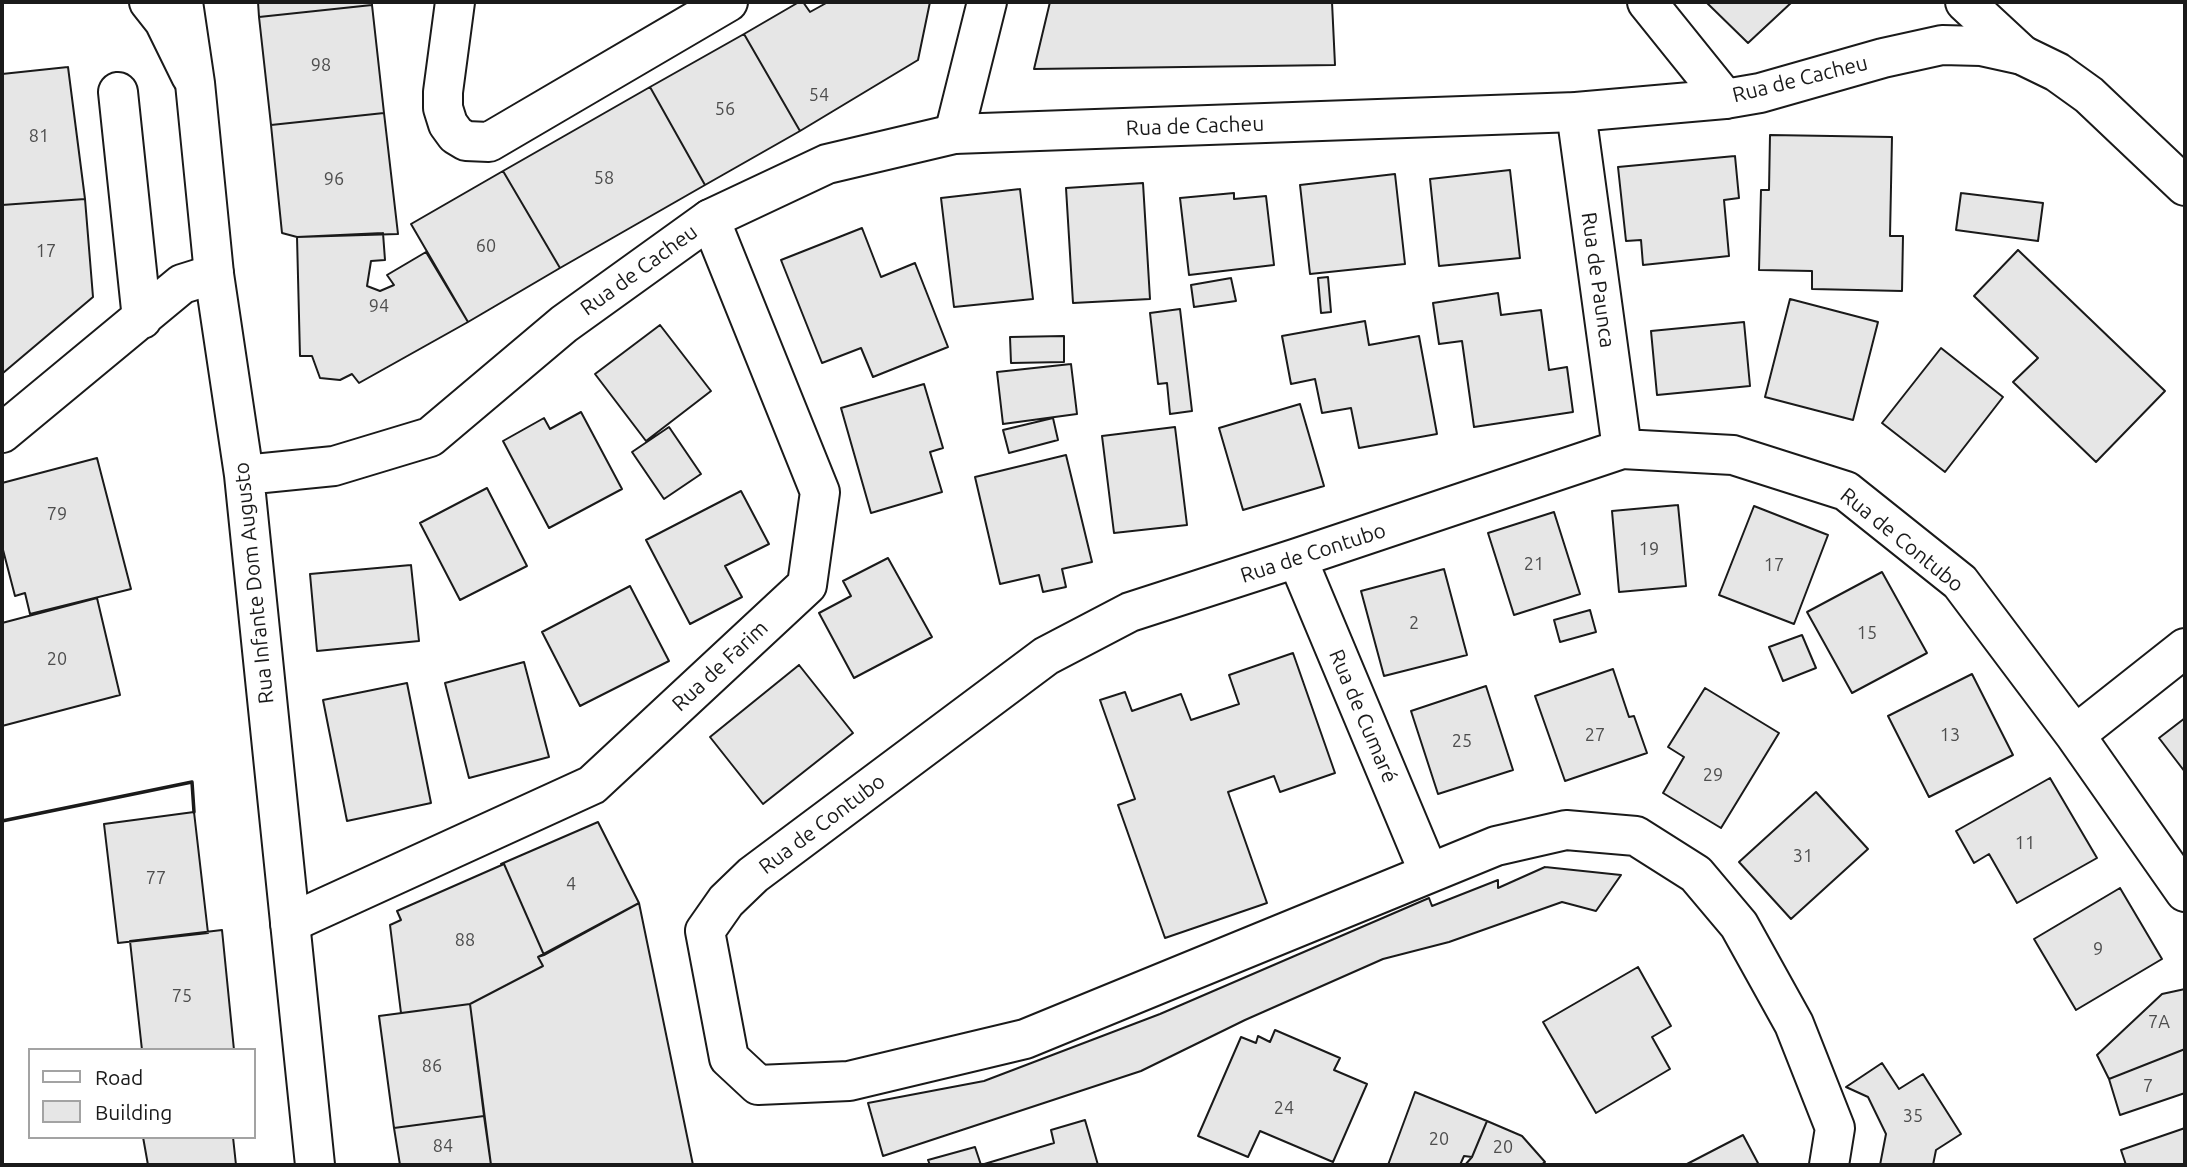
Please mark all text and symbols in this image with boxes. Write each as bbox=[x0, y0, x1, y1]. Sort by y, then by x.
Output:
street label: Rua de Cacheu bbox=[1730, 50, 1870, 108]
house number: 98 bbox=[311, 54, 331, 76]
house number: 54 bbox=[809, 84, 829, 106]
house number: 56 bbox=[715, 98, 735, 120]
street label: Rua de Cacheu bbox=[1125, 111, 1265, 141]
house number: 81 bbox=[29, 125, 49, 147]
house number: 58 bbox=[594, 167, 614, 189]
house number: 96 bbox=[324, 168, 344, 190]
street label: Rua de Paunca bbox=[1576, 210, 1620, 350]
street label: Rua de Cacheu bbox=[576, 219, 702, 321]
house number: 60 bbox=[476, 235, 496, 257]
house number: 17 bbox=[36, 240, 56, 262]
house number: 94 bbox=[369, 295, 389, 317]
street label: Rua Infante Dom Augusto bbox=[229, 461, 279, 705]
street label: Rua de Contubo bbox=[1835, 483, 1969, 597]
house number: 79 bbox=[47, 503, 67, 525]
street label: Rua de Contubo bbox=[1237, 518, 1389, 588]
house number: 19 bbox=[1639, 538, 1659, 560]
house number: 21 bbox=[1524, 553, 1544, 575]
house number: 17 bbox=[1764, 554, 1784, 576]
house number: 2 bbox=[1409, 612, 1419, 634]
street label: Rua de Farim bbox=[667, 615, 773, 717]
house number: 15 bbox=[1857, 622, 1877, 644]
street label: Rua de Cumaré bbox=[1324, 645, 1402, 787]
house number: 20 bbox=[47, 648, 67, 670]
house number: 27 bbox=[1585, 724, 1605, 746]
house number: 13 bbox=[1940, 724, 1960, 746]
house number: 25 bbox=[1452, 730, 1472, 752]
house number: 29 bbox=[1703, 764, 1723, 786]
street label: Rua de Contubo bbox=[754, 768, 890, 880]
house number: 11 bbox=[2015, 832, 2035, 854]
house number: 31 bbox=[1793, 845, 1813, 867]
house number: 77 bbox=[146, 867, 166, 889]
house number: 4 bbox=[566, 873, 576, 895]
house number: 88 bbox=[455, 929, 475, 951]
house number: 9 bbox=[2093, 938, 2103, 960]
house number: 75 bbox=[172, 985, 192, 1007]
house number: 7A bbox=[2148, 1011, 2170, 1033]
legend bbox=[28, 1048, 256, 1139]
house number: 86 bbox=[422, 1055, 442, 1077]
text: Road bbox=[95, 1065, 143, 1089]
house number: 7 bbox=[2143, 1075, 2153, 1097]
house number: 24 bbox=[1274, 1097, 1294, 1119]
text: Building bbox=[95, 1100, 172, 1124]
house number: 35 bbox=[1903, 1105, 1923, 1127]
house number: 20 bbox=[1429, 1128, 1449, 1150]
house number: 84 bbox=[433, 1135, 453, 1157]
house number: 20 bbox=[1493, 1136, 1513, 1158]

